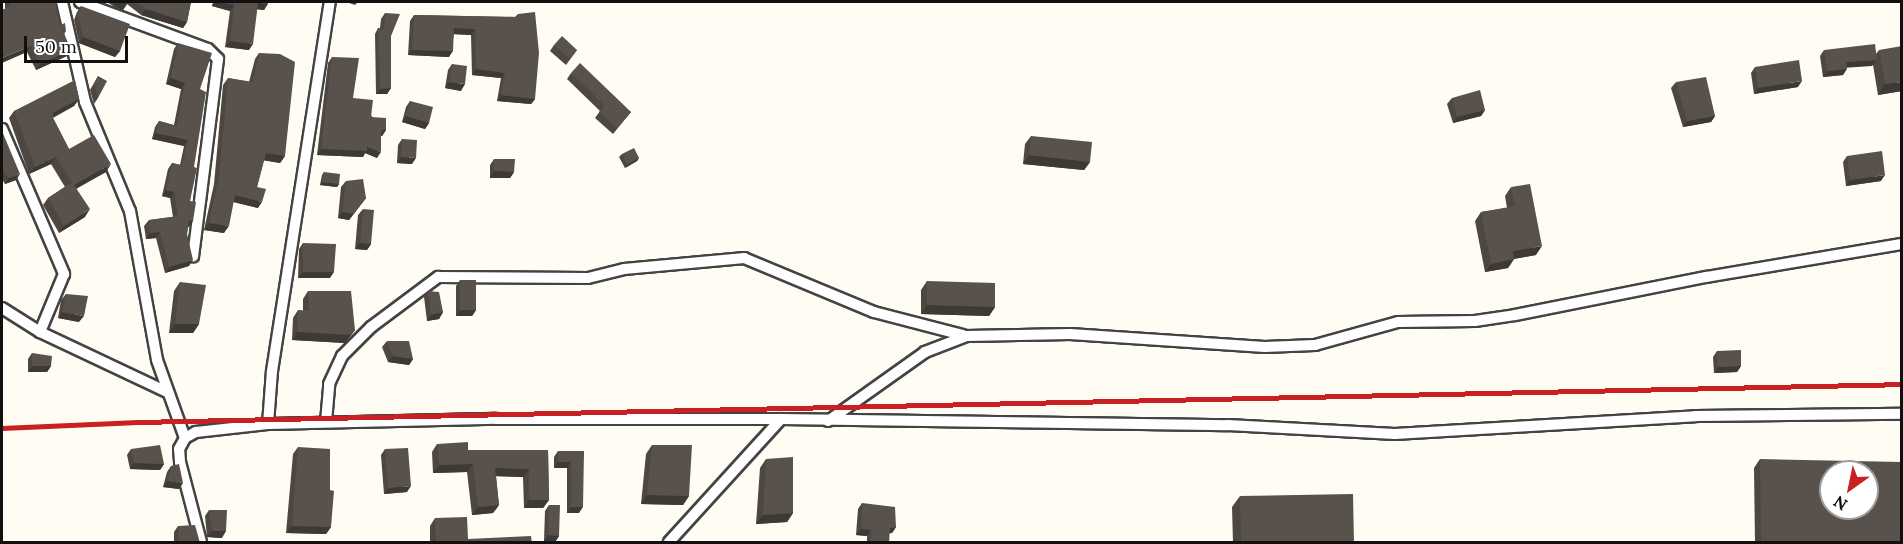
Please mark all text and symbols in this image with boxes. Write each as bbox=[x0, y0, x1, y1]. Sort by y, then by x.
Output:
scale bar bbox=[27, 24, 130, 62]
text: 50 m bbox=[35, 35, 77, 58]
north arrow bbox=[1819, 460, 1879, 520]
text: N bbox=[1830, 492, 1851, 515]

